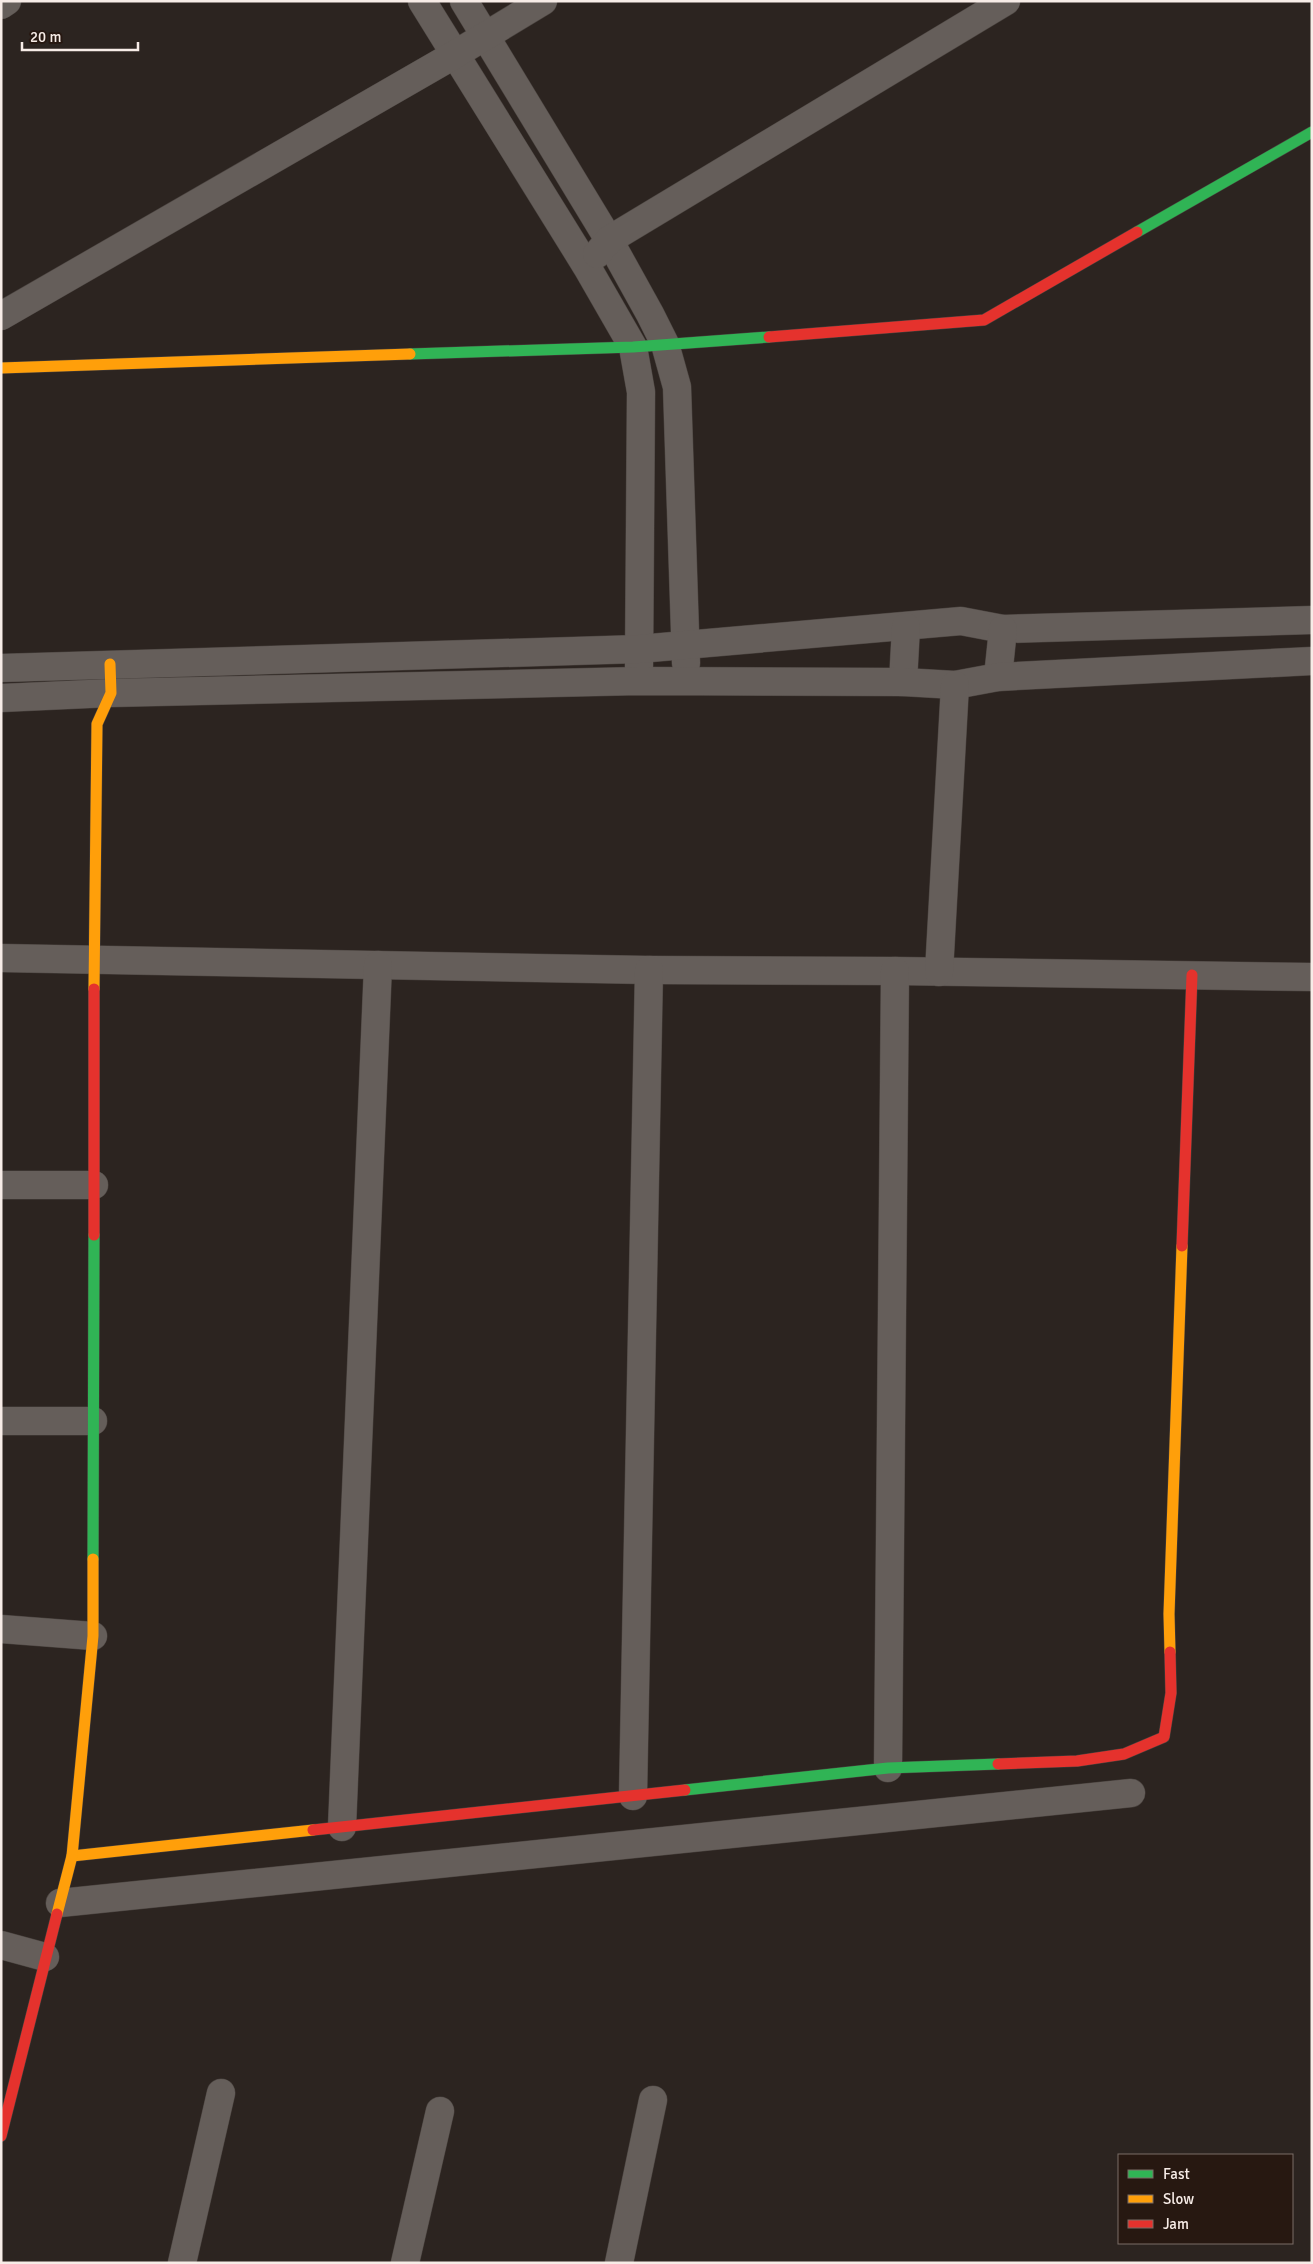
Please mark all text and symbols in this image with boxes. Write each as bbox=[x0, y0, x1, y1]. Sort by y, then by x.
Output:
scale bar bbox=[22, 20, 139, 52]
text: 20 m bbox=[30, 28, 61, 46]
legend bbox=[1118, 2154, 1293, 2244]
text: Fast bbox=[1163, 2165, 1190, 2183]
text: Slow bbox=[1163, 2190, 1194, 2208]
text: Jam bbox=[1163, 2215, 1189, 2233]

